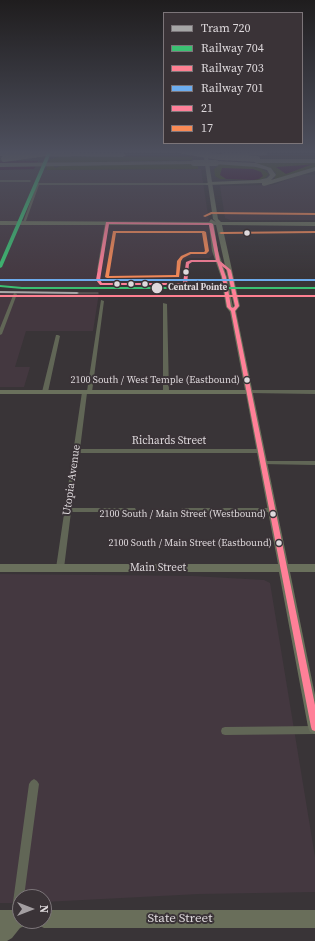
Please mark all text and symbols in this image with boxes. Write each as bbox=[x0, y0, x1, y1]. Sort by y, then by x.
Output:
legend bbox=[163, 12, 303, 144]
text: Tram 720 bbox=[201, 20, 251, 36]
text: Railway 704 bbox=[201, 40, 264, 56]
text: Railway 703 bbox=[201, 60, 264, 76]
text: Railway 701 bbox=[201, 80, 264, 96]
text: 21 bbox=[201, 100, 213, 116]
text: 17 bbox=[201, 120, 213, 136]
unlabelled marker bbox=[242, 228, 252, 238]
unlabelled marker bbox=[181, 267, 191, 277]
unlabelled marker bbox=[112, 279, 122, 289]
unlabelled marker bbox=[126, 279, 136, 289]
unlabelled marker bbox=[140, 279, 150, 289]
marker: Central Pointe bbox=[150, 281, 164, 295]
place label: Central Pointe bbox=[168, 283, 227, 293]
place label: 2100 South / West Temple (Eastbound) bbox=[71, 374, 240, 386]
marker: 2100 South / West Temple (Eastbound) bbox=[242, 375, 252, 385]
street label: Richards Street bbox=[132, 434, 206, 448]
street label: Utopia Avenue bbox=[61, 444, 83, 516]
place label: 2100 South / Main Street (Westbound) bbox=[100, 508, 266, 520]
marker: 2100 South / Main Street (Westbound) bbox=[268, 509, 278, 519]
place label: 2100 South / Main Street (Eastbound) bbox=[108, 537, 272, 549]
marker: 2100 South / Main Street (Eastbound) bbox=[274, 538, 284, 548]
street label: Main Street bbox=[130, 561, 186, 575]
north arrow bbox=[12, 889, 52, 929]
text: N bbox=[36, 905, 51, 913]
street label: State Street bbox=[148, 911, 212, 927]

